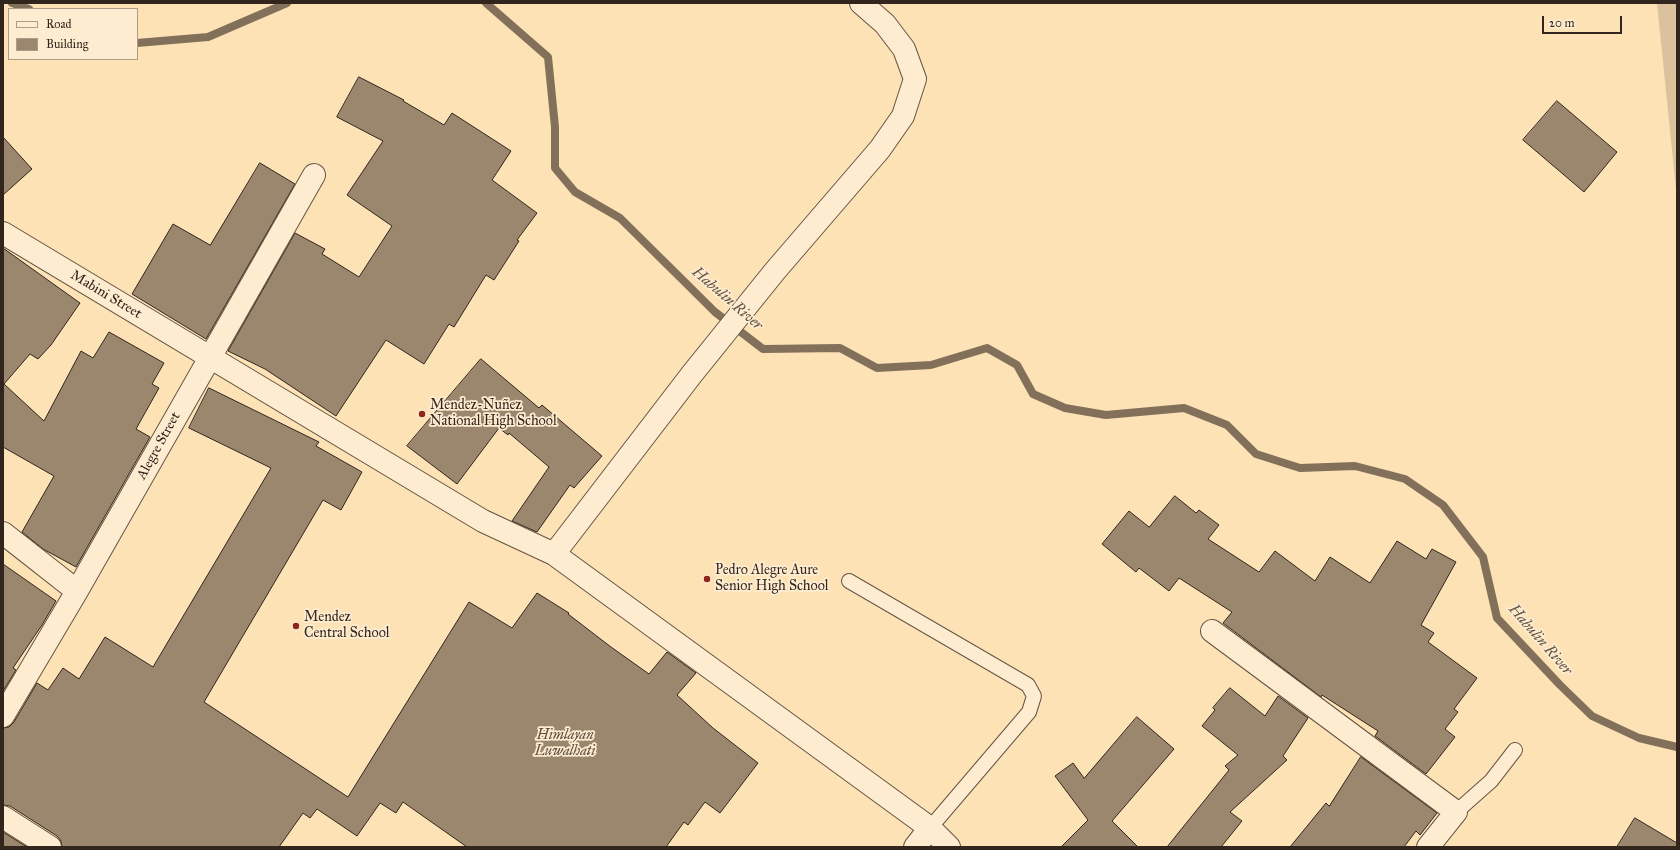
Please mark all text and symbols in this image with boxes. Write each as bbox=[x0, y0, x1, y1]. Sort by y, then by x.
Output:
legend bbox=[8, 8, 138, 60]
scale bar bbox=[1544, 8, 1624, 34]
text: 20 m bbox=[1549, 16, 1575, 30]
text: Road bbox=[46, 17, 72, 31]
text: Building bbox=[46, 37, 88, 51]
water label: Habulin River bbox=[688, 263, 766, 335]
street label: Mabini Street bbox=[67, 267, 145, 323]
place label: Mendez-Nuñez National High School bbox=[430, 398, 557, 430]
street label: Alegre Street bbox=[134, 409, 184, 483]
marker: Mendez-Nuñez National High School bbox=[417, 409, 427, 419]
place label: Pedro Alegre Aure Senior High School bbox=[715, 563, 829, 596]
marker: Pedro Alegre Aure Senior High School bbox=[702, 574, 712, 584]
water label: Habulin River bbox=[1504, 601, 1576, 679]
place label: Mendez Central School bbox=[304, 610, 390, 642]
marker: Mendez Central School bbox=[291, 621, 301, 631]
park label: Himlayan Luwalhati bbox=[535, 728, 595, 760]

